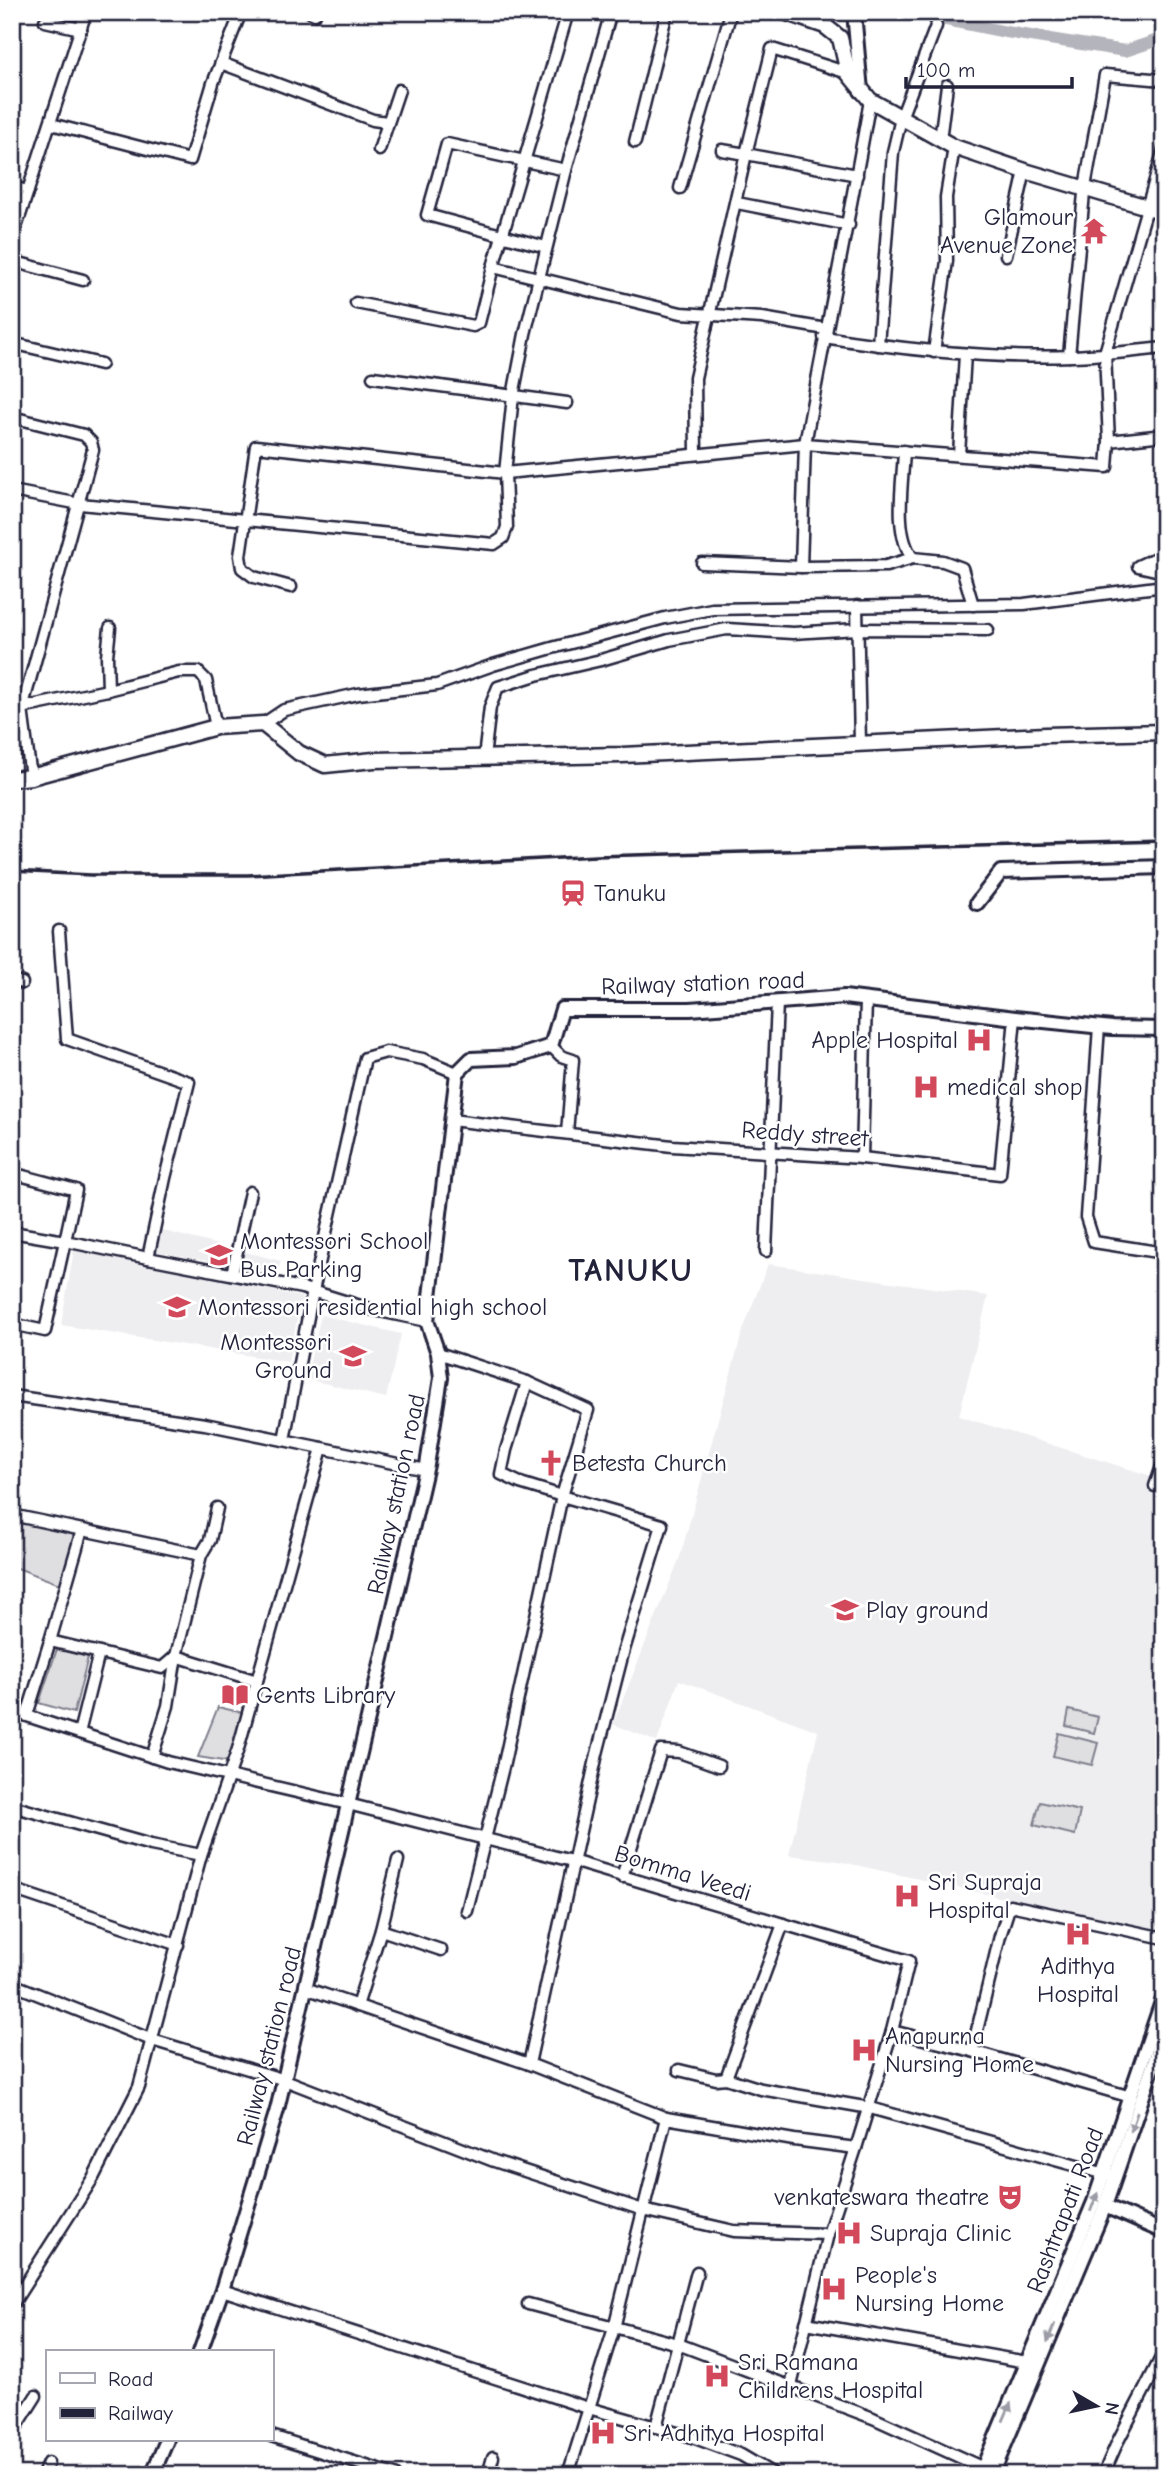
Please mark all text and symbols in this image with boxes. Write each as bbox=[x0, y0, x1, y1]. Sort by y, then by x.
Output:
scale bar bbox=[906, 46, 1073, 90]
text: 100 m bbox=[917, 58, 975, 82]
place label: Glamour Avenue Zone bbox=[940, 203, 1073, 259]
temple icon: Glamour Avenue Zone bbox=[1079, 216, 1109, 246]
station icon: Tanuku bbox=[558, 878, 588, 908]
place label: Tanuku bbox=[594, 879, 666, 907]
street label: Railway station road bbox=[601, 965, 805, 1001]
hospital icon: Apple Hospital bbox=[964, 1025, 994, 1055]
place label: Apple Hospital bbox=[811, 1026, 958, 1054]
hospital icon: medical shop bbox=[911, 1072, 941, 1102]
place label: medical shop bbox=[947, 1073, 1083, 1101]
street label: Reddy street bbox=[741, 1116, 870, 1152]
place label: Montessori School Bus Parking bbox=[240, 1227, 428, 1283]
school or university icon: Montessori School Bus Parking bbox=[204, 1240, 234, 1270]
district label: TANUKU bbox=[568, 1252, 694, 1289]
school or university icon: Montessori residential high school bbox=[162, 1292, 192, 1322]
place label: Montessori residential high school bbox=[198, 1293, 547, 1321]
place label: Montessori Ground bbox=[220, 1328, 332, 1384]
school or university icon: Montessori Ground bbox=[338, 1341, 368, 1371]
street label: Railway station road bbox=[361, 1391, 431, 1597]
church icon: Betesta Church bbox=[536, 1448, 566, 1478]
place label: Betesta Church bbox=[572, 1449, 727, 1477]
school or university icon: Play ground bbox=[830, 1595, 860, 1625]
place label: Play ground bbox=[866, 1596, 989, 1624]
library icon: Gents Library bbox=[220, 1680, 250, 1710]
place label: Gents Library bbox=[256, 1681, 396, 1709]
street label: Bomma Veedi bbox=[611, 1839, 755, 1907]
place label: Sri Supraja Hospital bbox=[928, 1868, 1042, 1924]
hospital icon: Sri Supraja Hospital bbox=[892, 1881, 922, 1911]
hospital icon: Adithya Hospital bbox=[1063, 1919, 1093, 1949]
street label: Railway station road bbox=[231, 1944, 307, 2148]
place label: Adithya Hospital bbox=[1037, 1952, 1119, 2008]
place label: Anapurna Nursing Home bbox=[885, 2022, 1034, 2078]
hospital icon: Anapurna Nursing Home bbox=[849, 2035, 879, 2065]
one-way arrow bbox=[1128, 2111, 1139, 2132]
street label: Rashtrapati Road bbox=[1021, 2123, 1109, 2297]
theatre icon: venkateswara theatre bbox=[995, 2182, 1025, 2212]
place label: venkateswara theatre bbox=[774, 2183, 989, 2211]
one-way arrow bbox=[1088, 2191, 1099, 2212]
hospital icon: Supraja Clinic bbox=[834, 2218, 864, 2248]
place label: Supraja Clinic bbox=[870, 2219, 1012, 2247]
place label: People's Nursing Home bbox=[855, 2261, 1004, 2317]
hospital icon: People's Nursing Home bbox=[819, 2274, 849, 2304]
one-way arrow bbox=[1046, 2323, 1057, 2344]
place label: Sri Ramana Childrens Hospital bbox=[738, 2348, 923, 2404]
legend bbox=[46, 2350, 273, 2442]
hospital icon: Sri Ramana Childrens Hospital bbox=[702, 2361, 732, 2391]
text: Road bbox=[108, 2367, 153, 2391]
north arrow bbox=[1060, 2372, 1130, 2442]
text: Railway bbox=[108, 2401, 173, 2425]
one-way arrow bbox=[1001, 2401, 1012, 2422]
text: N bbox=[1100, 2401, 1124, 2416]
hospital icon: Sri Adhitya Hospital bbox=[588, 2418, 618, 2448]
place label: Sri Adhitya Hospital bbox=[624, 2419, 825, 2447]

